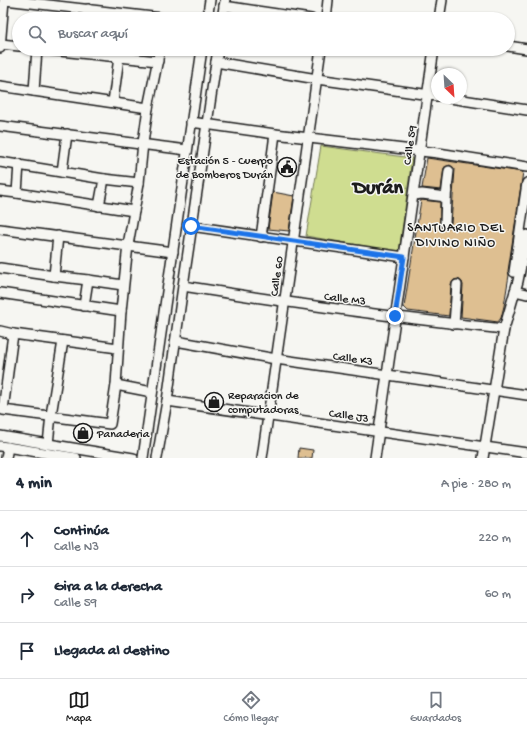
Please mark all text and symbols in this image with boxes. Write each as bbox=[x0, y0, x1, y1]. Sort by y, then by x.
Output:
search box bbox=[12, 12, 515, 56]
icon: search bbox=[26, 23, 48, 45]
text: Buscar aquí bbox=[58, 25, 128, 43]
north arrow bbox=[431, 68, 467, 104]
street label: Calle 59 bbox=[401, 125, 421, 166]
place label: Estación 5 - Cuerpo de Bomberos Durán bbox=[176, 155, 273, 183]
public building icon: Estación 5 - Cuerpo de Bomberos Durán bbox=[276, 156, 298, 178]
district label: Durán bbox=[351, 178, 404, 201]
route start bbox=[182, 217, 200, 235]
district label: SANTUARIO DEL DIVINO NIÑO bbox=[407, 221, 505, 251]
street label: Calle 60 bbox=[268, 255, 288, 297]
street label: Calle M3 bbox=[323, 290, 366, 309]
route end bbox=[386, 307, 404, 325]
street label: Calle K3 bbox=[332, 350, 374, 370]
place label: Reparacion de computadoras bbox=[228, 390, 299, 418]
shop icon: Reparacion de computadoras bbox=[203, 391, 225, 413]
street label: Calle J3 bbox=[328, 407, 370, 427]
shop icon: Panaderia bbox=[72, 422, 94, 444]
place label: Panaderia bbox=[96, 428, 150, 442]
text: 4 min bbox=[16, 474, 52, 494]
text: A pie · 280 m bbox=[441, 477, 511, 492]
text: Continúa bbox=[54, 522, 109, 540]
icon: ahead bbox=[16, 528, 38, 550]
text: 220 m bbox=[479, 531, 511, 546]
text: Calle N3 bbox=[54, 540, 99, 555]
text: Gira a la derecha bbox=[54, 578, 162, 596]
icon: right bbox=[16, 584, 38, 606]
text: 60 m bbox=[485, 587, 511, 602]
text: Calle 59 bbox=[54, 596, 97, 611]
icon: arrive bbox=[16, 640, 38, 662]
text: Llegada al destino bbox=[54, 642, 170, 660]
tab: Mapa bbox=[66, 689, 91, 725]
tab: Cómo llegar bbox=[223, 689, 278, 725]
tab: Guardados bbox=[410, 689, 461, 725]

